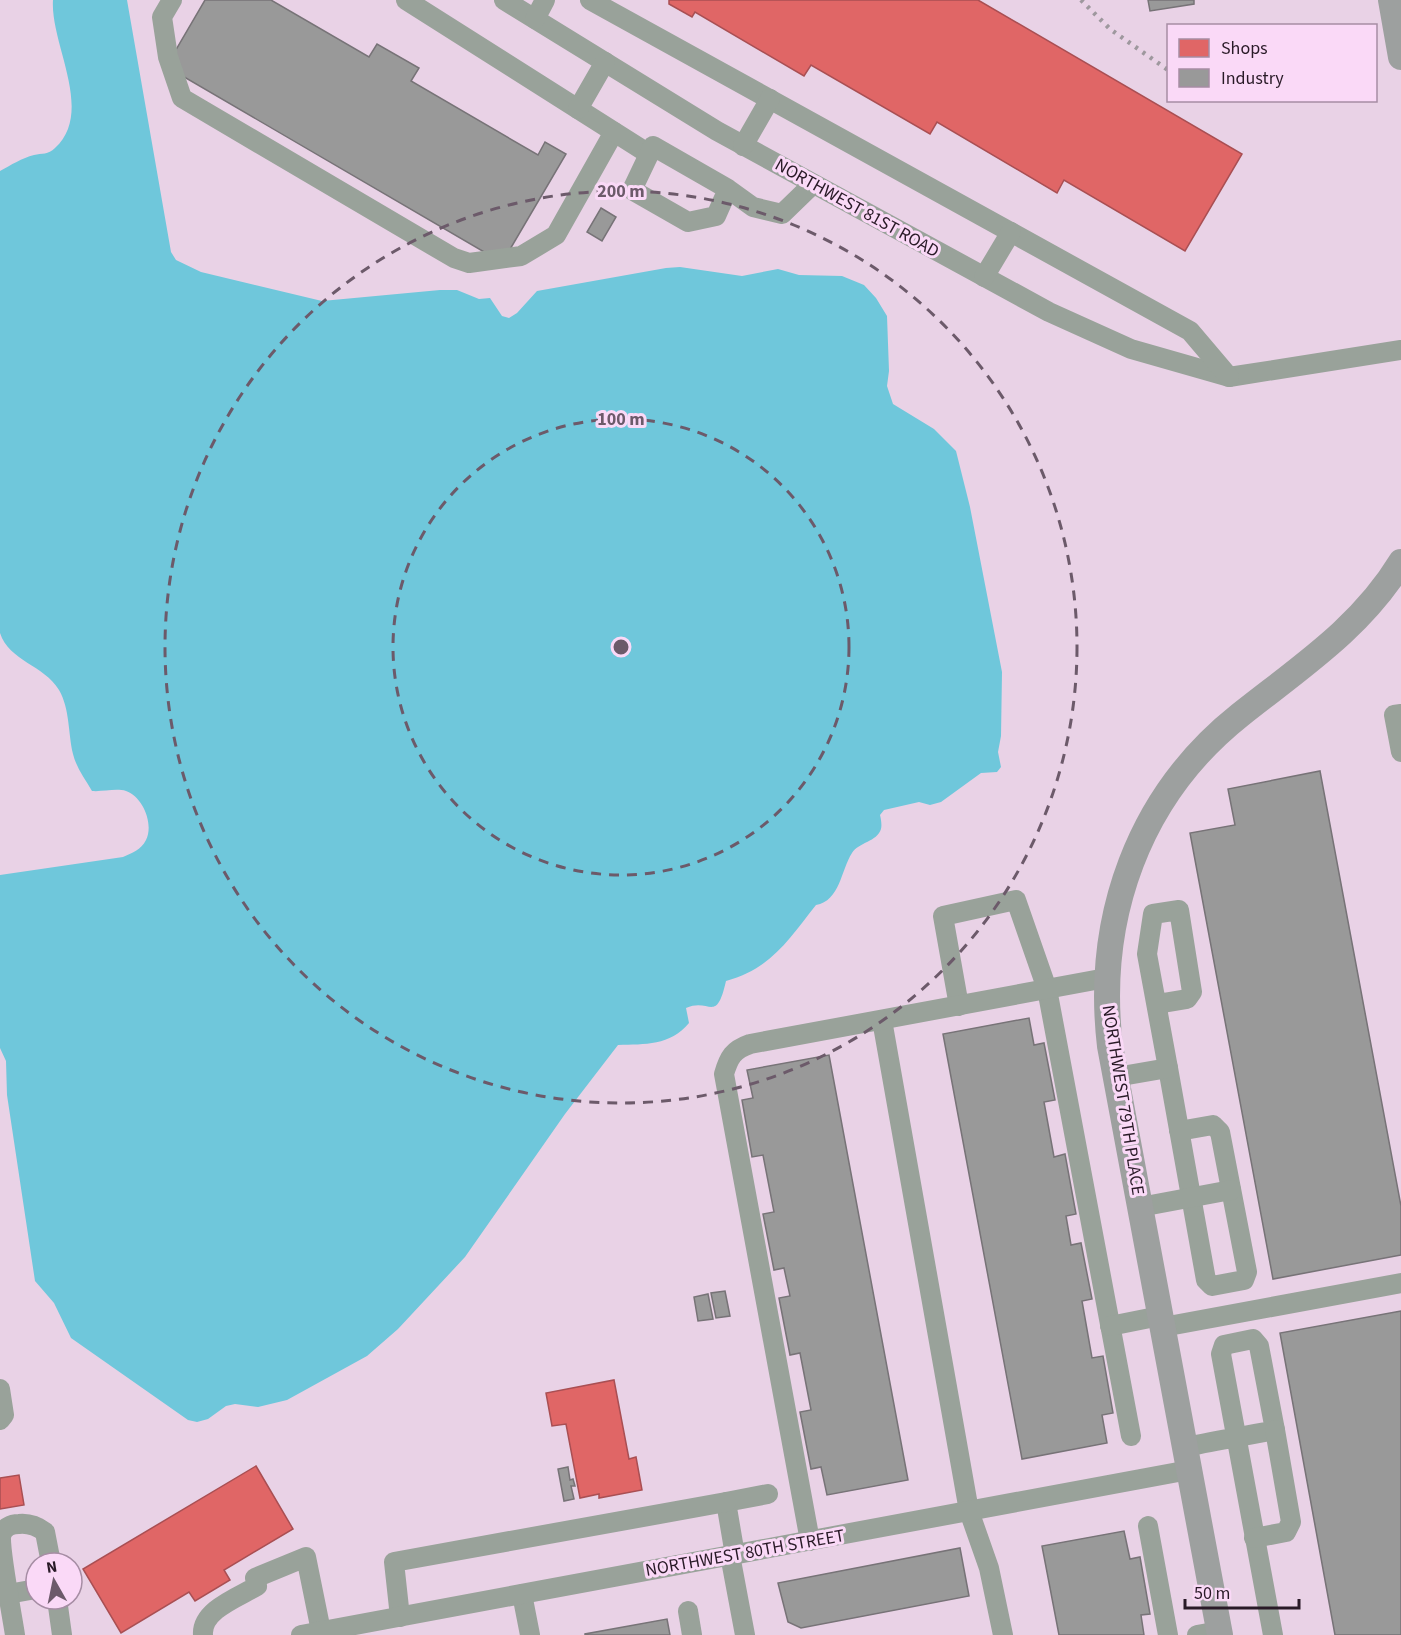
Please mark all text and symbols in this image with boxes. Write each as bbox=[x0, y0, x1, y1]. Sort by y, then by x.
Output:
legend bbox=[1167, 24, 1377, 102]
text: Shops bbox=[1221, 36, 1268, 61]
text: Industry bbox=[1221, 66, 1284, 91]
street label: NORTHWEST 81ST ROAD bbox=[770, 152, 944, 264]
text: 200 m bbox=[597, 179, 645, 204]
text: 100 m bbox=[597, 407, 645, 432]
centre of rings bbox=[611, 637, 631, 657]
street label: NORTHWEST 79TH PLACE bbox=[1096, 1003, 1150, 1197]
street label: NORTHWEST 80TH STREET bbox=[643, 1523, 847, 1583]
north arrow bbox=[24, 1551, 84, 1611]
text: N bbox=[45, 1555, 59, 1579]
scale bar bbox=[1185, 1572, 1299, 1610]
text: 50 m bbox=[1194, 1581, 1230, 1606]

